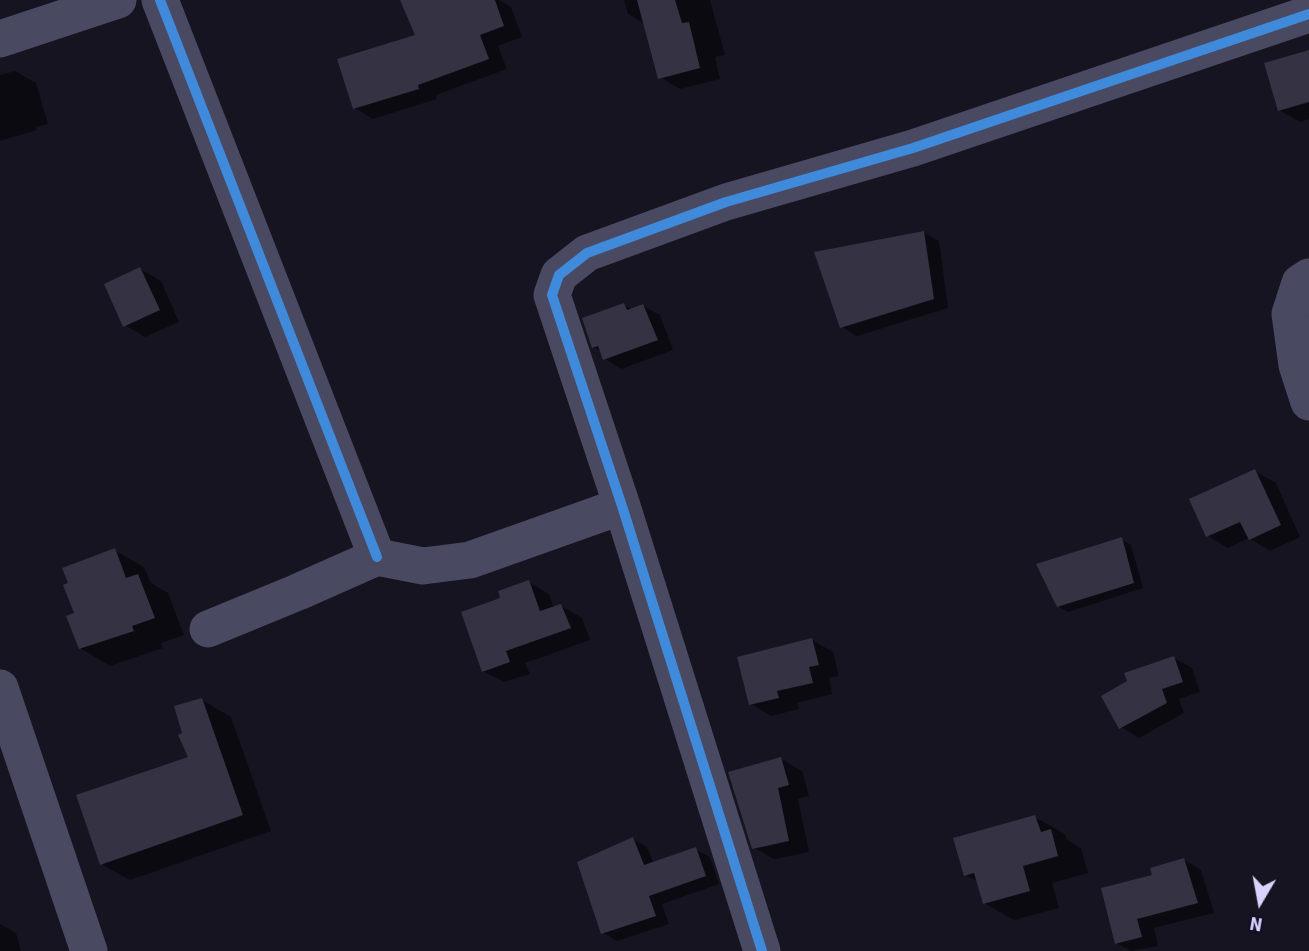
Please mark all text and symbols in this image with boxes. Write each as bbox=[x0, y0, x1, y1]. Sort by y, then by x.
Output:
north arrow bbox=[1225, 867, 1295, 937]
text: N bbox=[1248, 909, 1265, 938]

